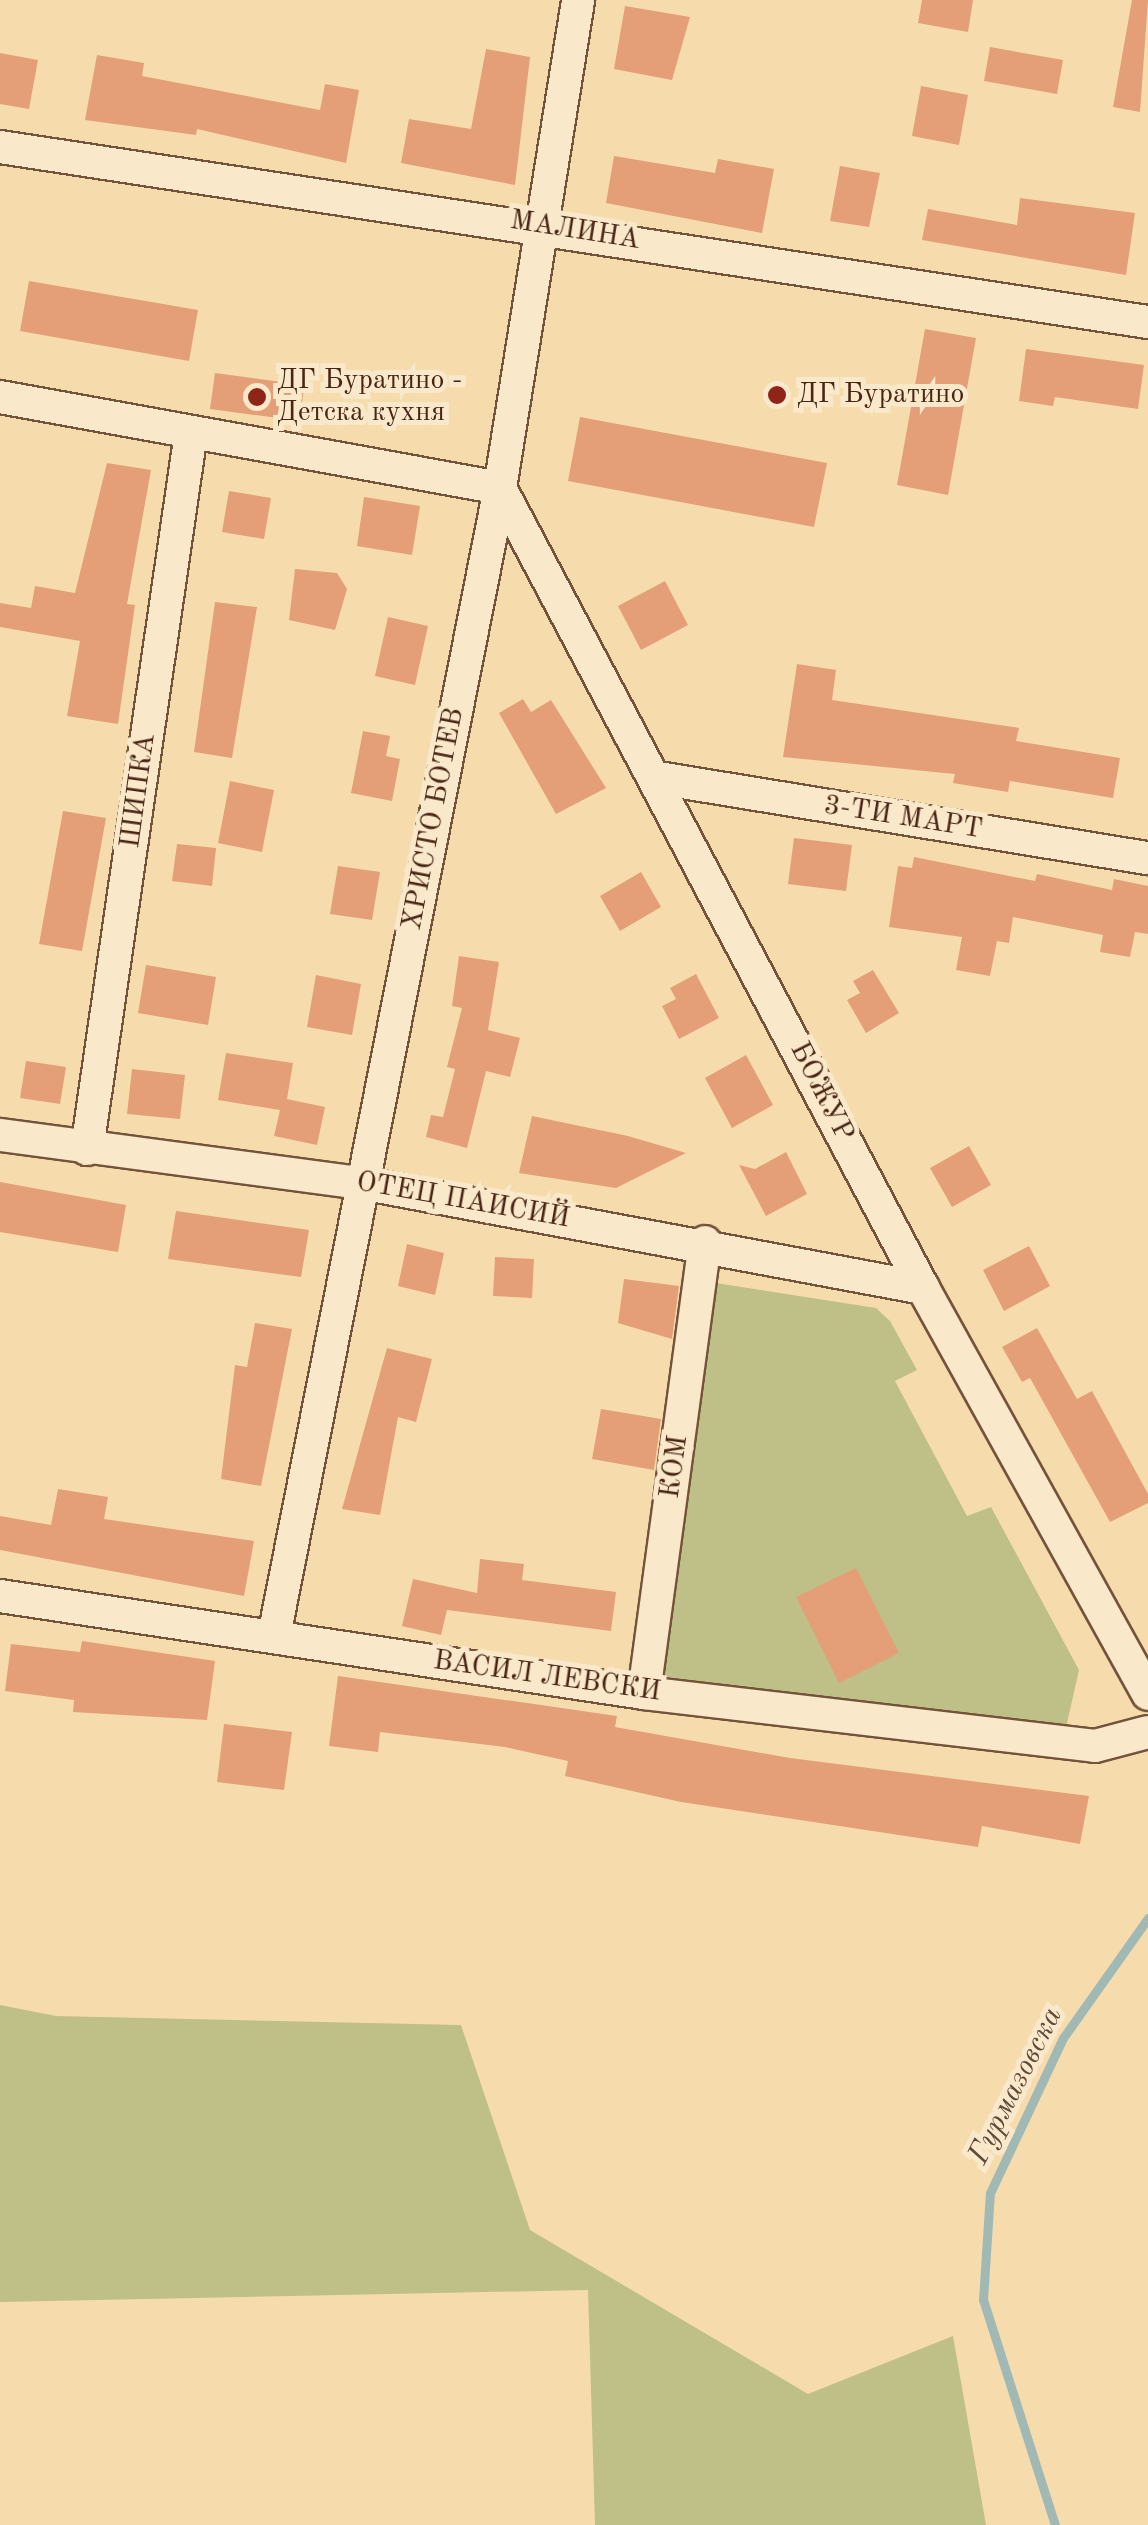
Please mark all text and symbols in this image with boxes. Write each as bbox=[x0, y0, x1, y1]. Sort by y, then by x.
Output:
street label: МАЛИНА bbox=[508, 204, 642, 258]
place label: ДГ Буратино - Детска кухня bbox=[277, 364, 462, 430]
place label: ДГ Буратино bbox=[797, 378, 964, 412]
marker: ДГ Буратино bbox=[766, 384, 788, 406]
marker: ДГ Буратино - Детска кухня bbox=[246, 386, 268, 408]
street label: ХРИСТО БОТЕВ bbox=[396, 705, 472, 933]
street label: ШИПКА bbox=[114, 731, 164, 851]
street label: 3-ТИ МАРТ bbox=[821, 789, 985, 847]
street label: БОЖУР bbox=[782, 1037, 860, 1147]
street label: ОТЕЦ ПАИСИЙ bbox=[354, 1166, 572, 1236]
street label: КОМ bbox=[654, 1433, 696, 1501]
street label: ВАСИЛ ЛЕВСКИ bbox=[431, 1644, 663, 1710]
water label: Гурмазовска bbox=[961, 2001, 1071, 2171]

